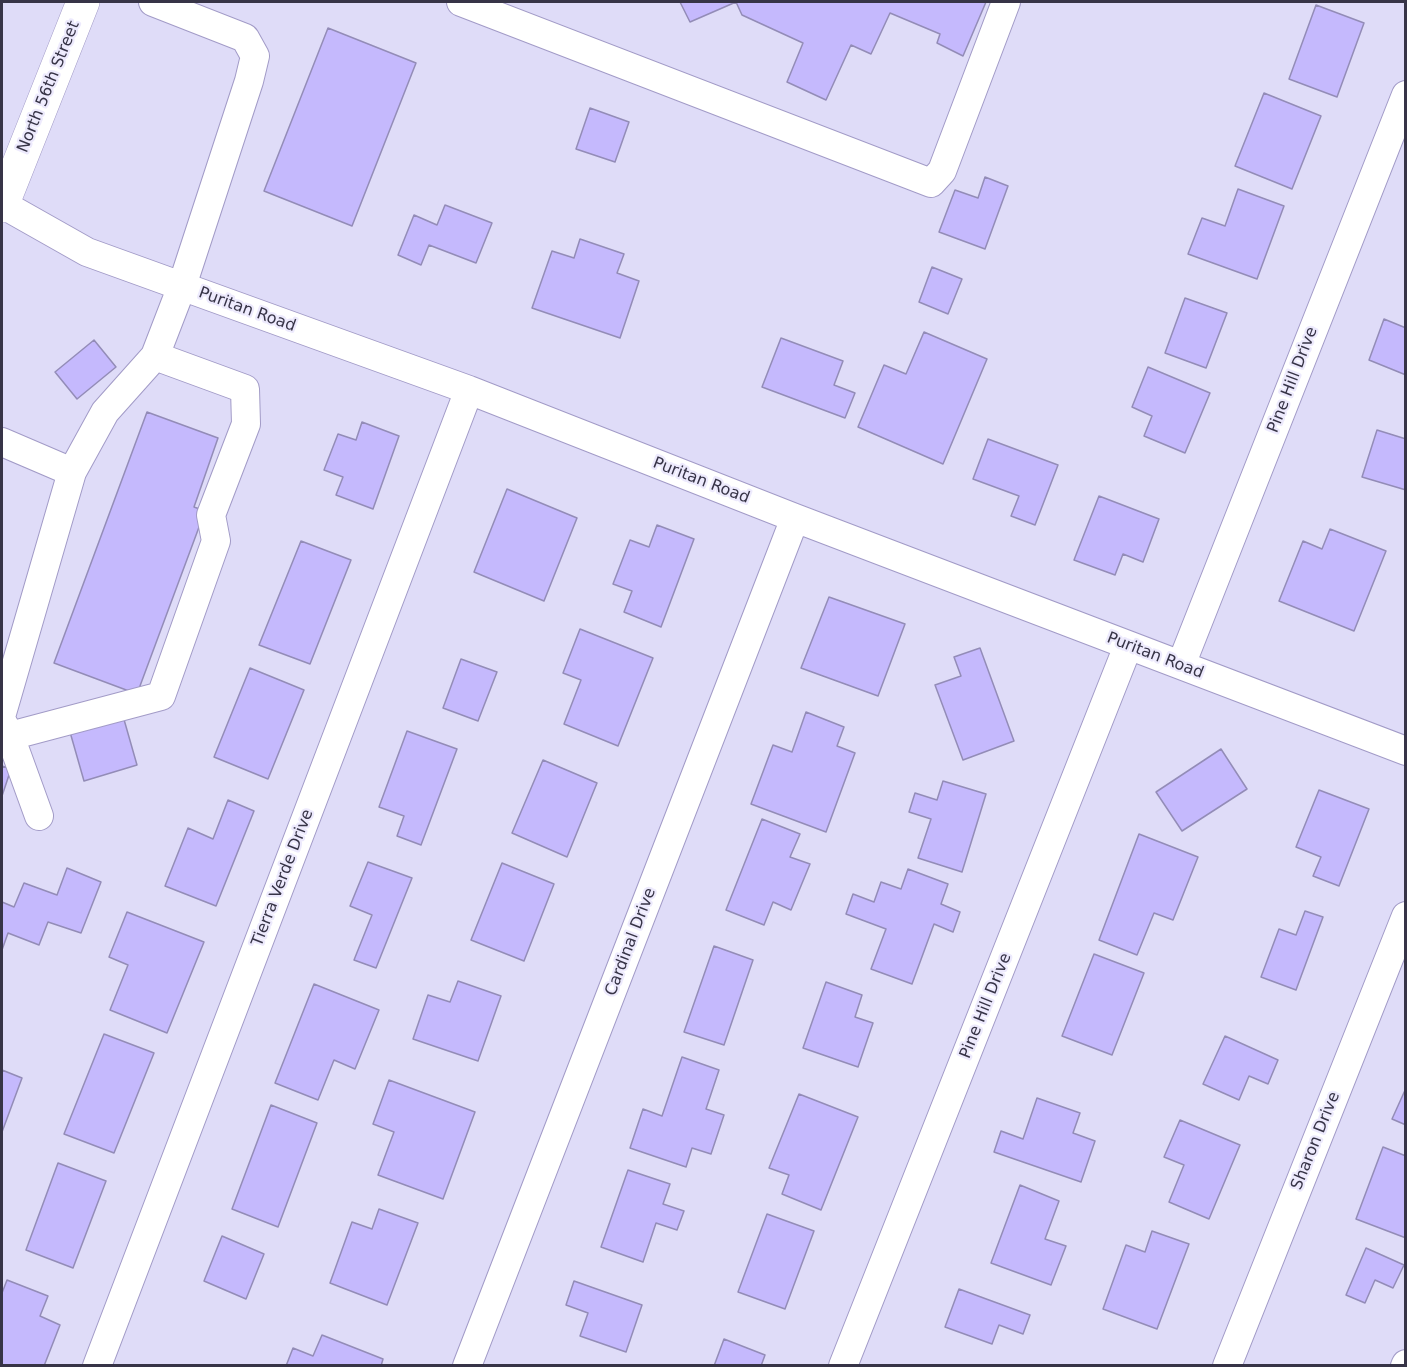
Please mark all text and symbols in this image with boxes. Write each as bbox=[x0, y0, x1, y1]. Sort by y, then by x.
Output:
street label: North 56th Street bbox=[14, 18, 84, 156]
street label: Puritan Road bbox=[196, 284, 298, 336]
street label: Pine Hill Drive bbox=[1264, 324, 1322, 436]
street label: Puritan Road bbox=[650, 454, 752, 508]
street label: Puritan Road bbox=[1104, 629, 1206, 683]
street label: Tierra Verde Drive bbox=[248, 807, 318, 949]
street label: Cardinal Drive bbox=[602, 885, 660, 999]
street label: Pine Hill Drive bbox=[956, 951, 1016, 1061]
street label: Sharon Drive bbox=[1288, 1089, 1344, 1193]

